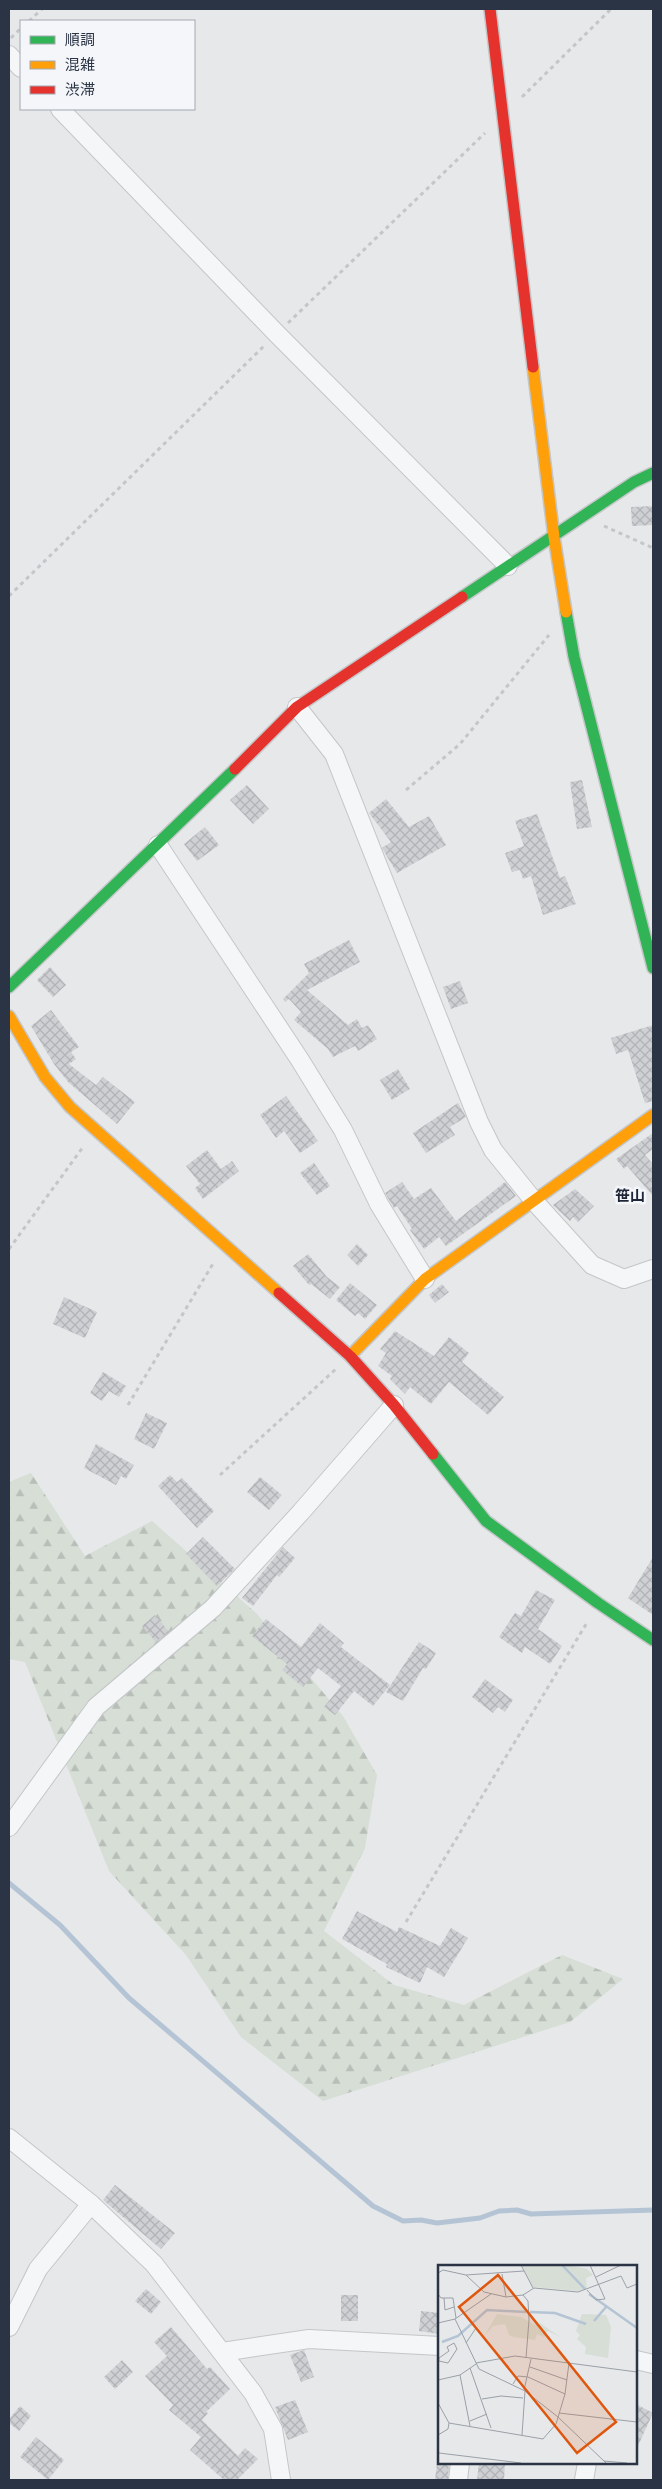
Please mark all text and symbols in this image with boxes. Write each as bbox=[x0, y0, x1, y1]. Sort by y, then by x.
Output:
legend bbox=[20, 20, 195, 110]
text: 順調 bbox=[65, 31, 95, 49]
text: 混雑 bbox=[65, 56, 95, 74]
text: 渋滞 bbox=[65, 81, 95, 99]
district label: 笹山 bbox=[615, 1187, 645, 1205]
inset map bbox=[438, 2265, 637, 2464]

